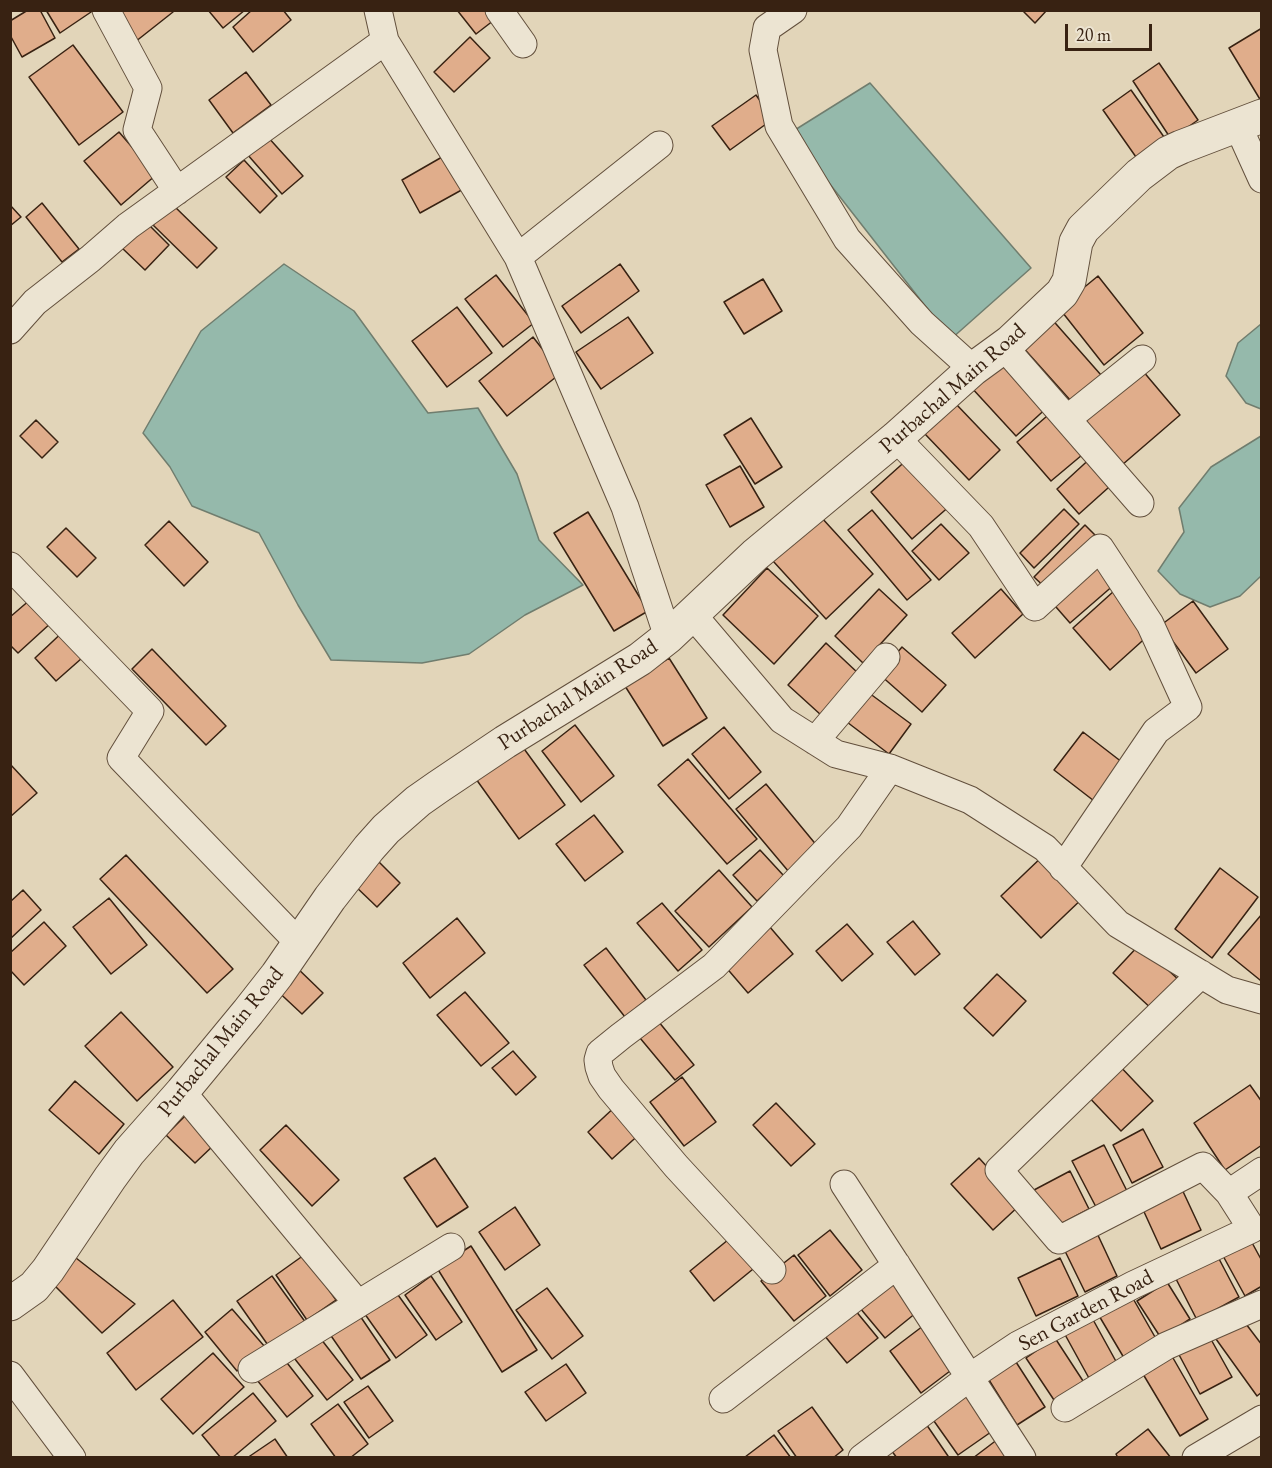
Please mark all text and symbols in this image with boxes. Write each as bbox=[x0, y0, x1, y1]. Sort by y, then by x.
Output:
scale bar bbox=[1068, 12, 1155, 50]
text: 20 m bbox=[1076, 23, 1111, 46]
street label: Purbachal Main Road bbox=[874, 318, 1032, 460]
street label: Purbachal Main Road bbox=[493, 634, 663, 756]
street label: Purbachal Main Road bbox=[152, 962, 290, 1122]
street label: Sen Garden Road bbox=[1014, 1264, 1158, 1358]

